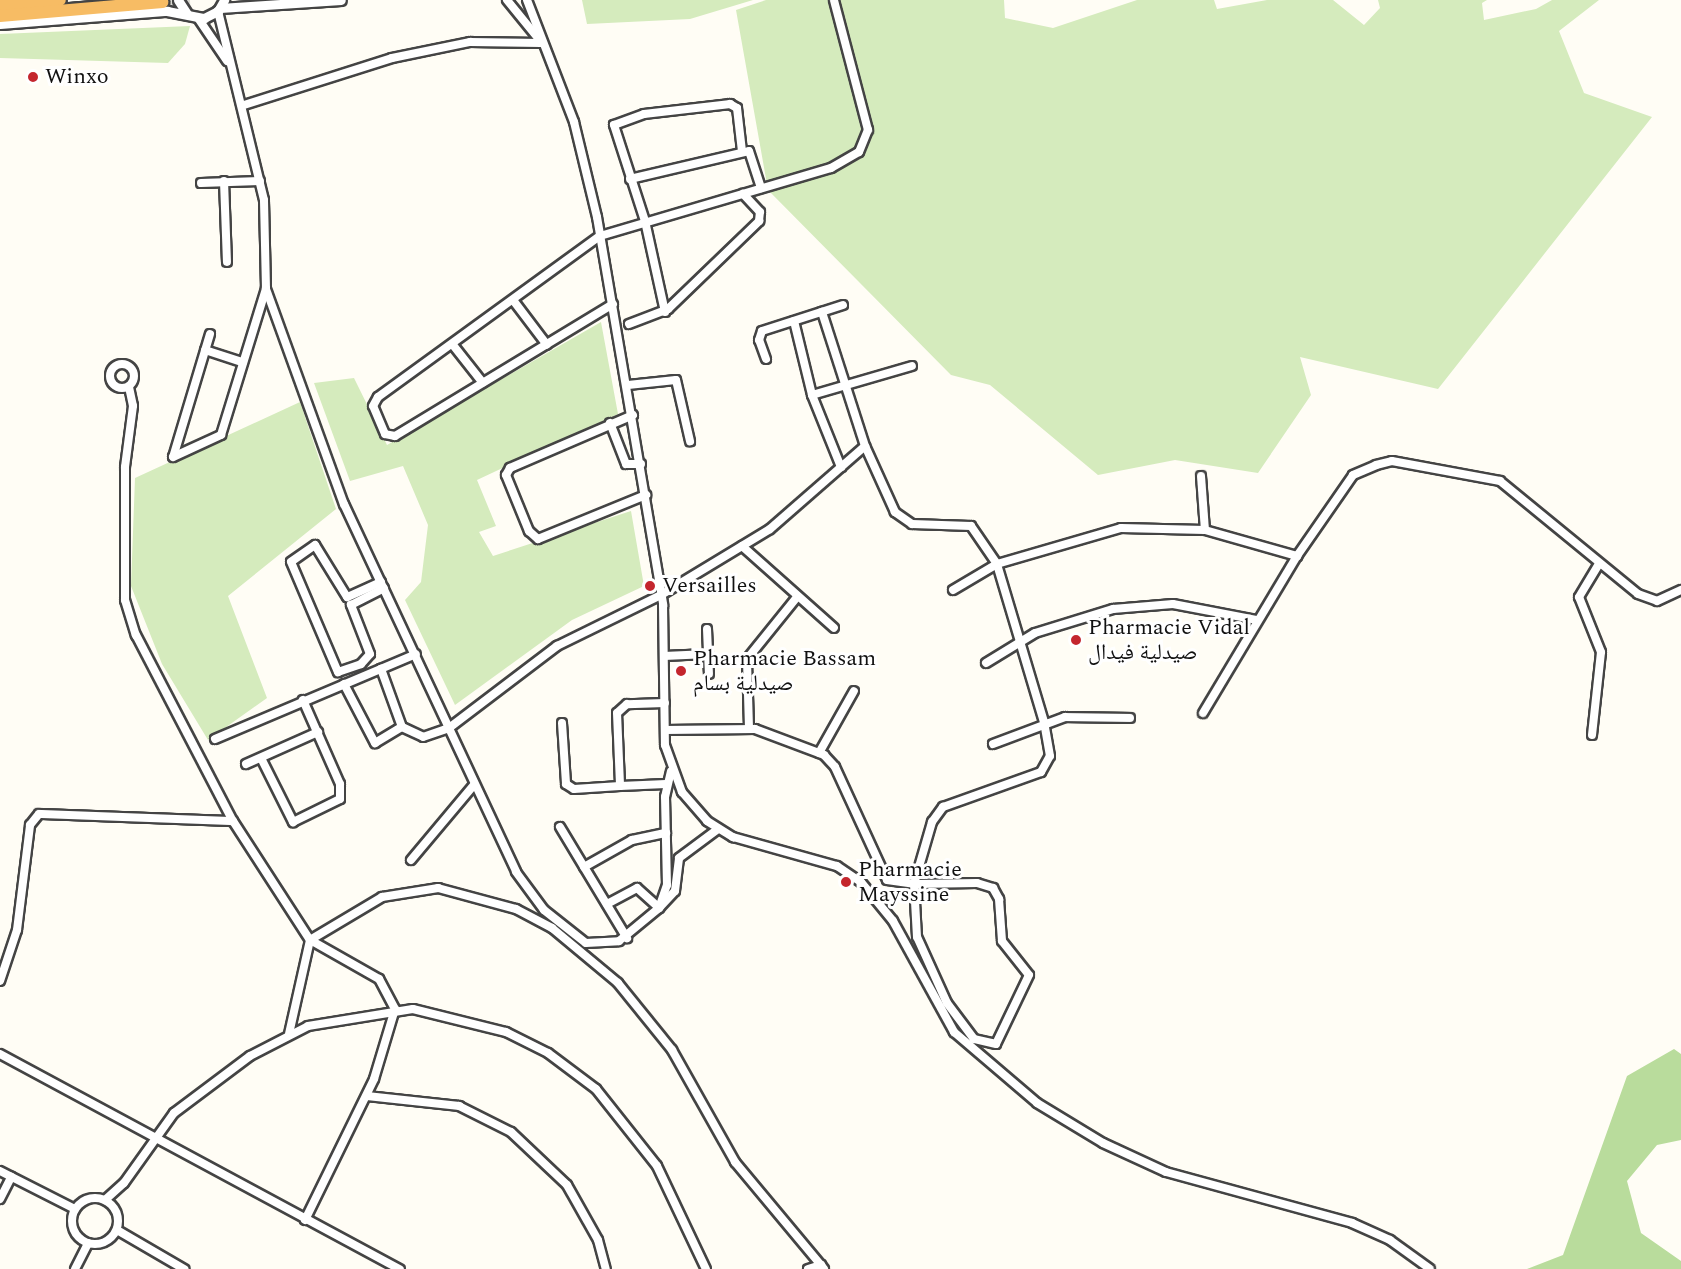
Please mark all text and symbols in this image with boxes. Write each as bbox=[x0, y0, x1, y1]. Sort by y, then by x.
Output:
place label: Winxo bbox=[45, 64, 109, 90]
marker: Winxo bbox=[26, 70, 40, 84]
place label: Versailles bbox=[662, 573, 757, 599]
marker: Versailles bbox=[643, 579, 657, 593]
place label: Pharmacie Vidal صيدلية فيدال bbox=[1088, 614, 1250, 666]
marker: Pharmacie Vidal صيدلية فيدال bbox=[1069, 633, 1083, 647]
place label: Pharmacie Bassam صيدلية بسام bbox=[693, 645, 876, 696]
marker: Pharmacie Bassam صيدلية بسام bbox=[674, 664, 688, 678]
place label: Pharmacie Mayssine bbox=[858, 856, 962, 908]
marker: Pharmacie Mayssine bbox=[839, 875, 853, 889]

